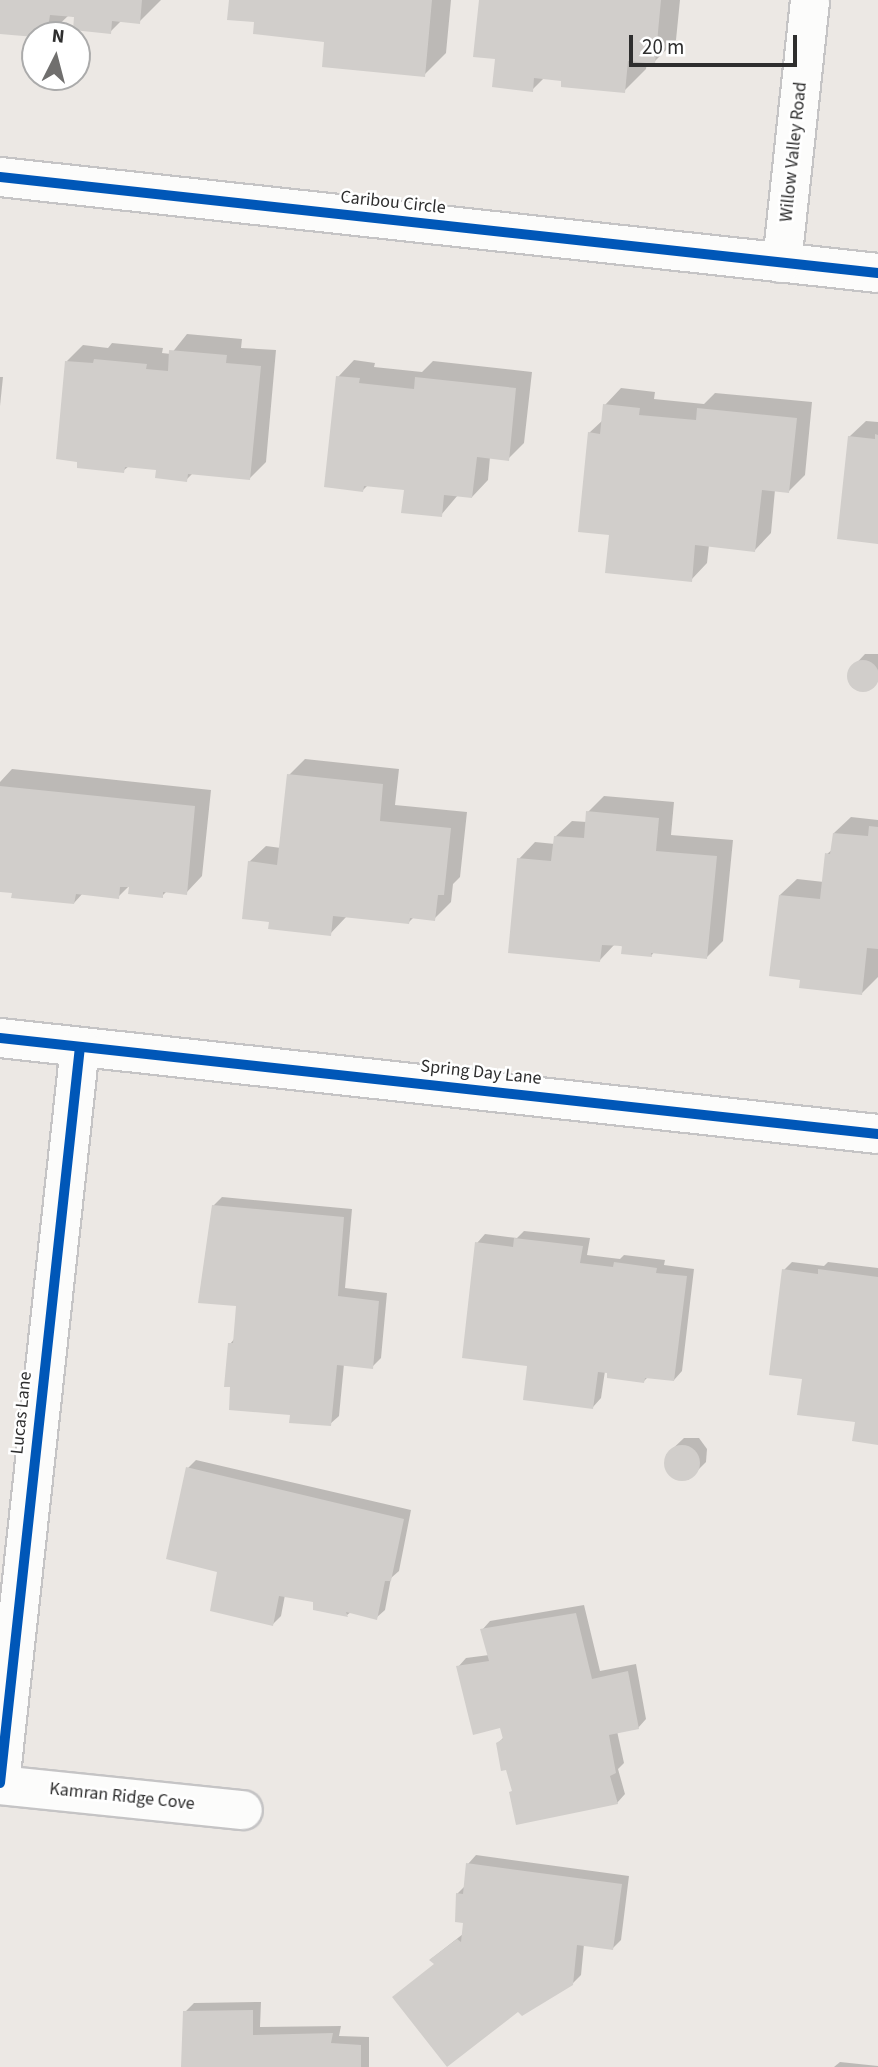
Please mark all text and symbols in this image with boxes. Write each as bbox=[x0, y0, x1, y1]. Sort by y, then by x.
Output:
north arrow bbox=[21, 21, 91, 91]
scale bar bbox=[633, 21, 801, 65]
text: N bbox=[50, 23, 66, 51]
text: 20 m bbox=[642, 32, 684, 62]
street label: Willow Valley Road bbox=[776, 81, 812, 223]
street label: Caribou Circle bbox=[339, 187, 447, 219]
street label: Spring Day Lane bbox=[419, 1056, 543, 1090]
street label: Lucas Lane bbox=[7, 1371, 37, 1455]
street label: Kamran Ridge Cove bbox=[48, 1779, 196, 1815]

